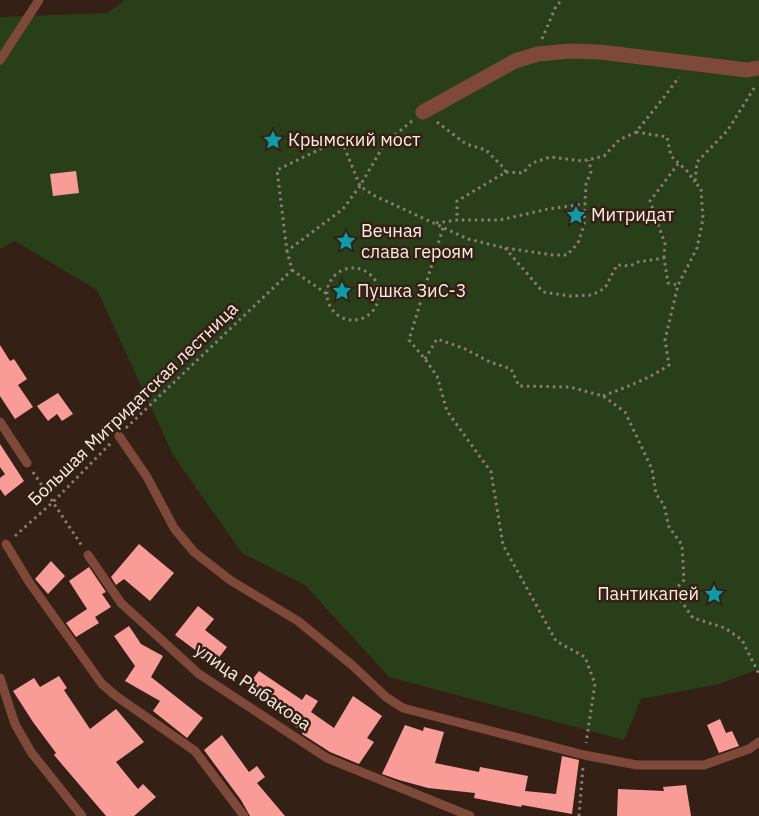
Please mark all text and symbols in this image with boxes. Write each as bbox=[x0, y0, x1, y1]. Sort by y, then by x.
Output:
place label: Крымский мост bbox=[288, 128, 421, 151]
place icon: Крымский мост bbox=[262, 129, 284, 151]
place label: Митридат bbox=[591, 203, 675, 226]
place icon: Митридат bbox=[565, 204, 587, 226]
place label: Вечная слава героям bbox=[361, 219, 474, 263]
place icon: Вечная слава героям bbox=[335, 230, 357, 252]
place label: Пушка ЗиС-3 bbox=[357, 279, 466, 302]
place icon: Пушка ЗиС-3 bbox=[331, 280, 353, 302]
street label: Большая Митридатская лестница bbox=[23, 297, 243, 510]
place label: Пантикапей bbox=[597, 582, 699, 605]
place icon: Пантикапей bbox=[703, 583, 725, 605]
street label: улица Рыбакова bbox=[191, 638, 316, 736]

